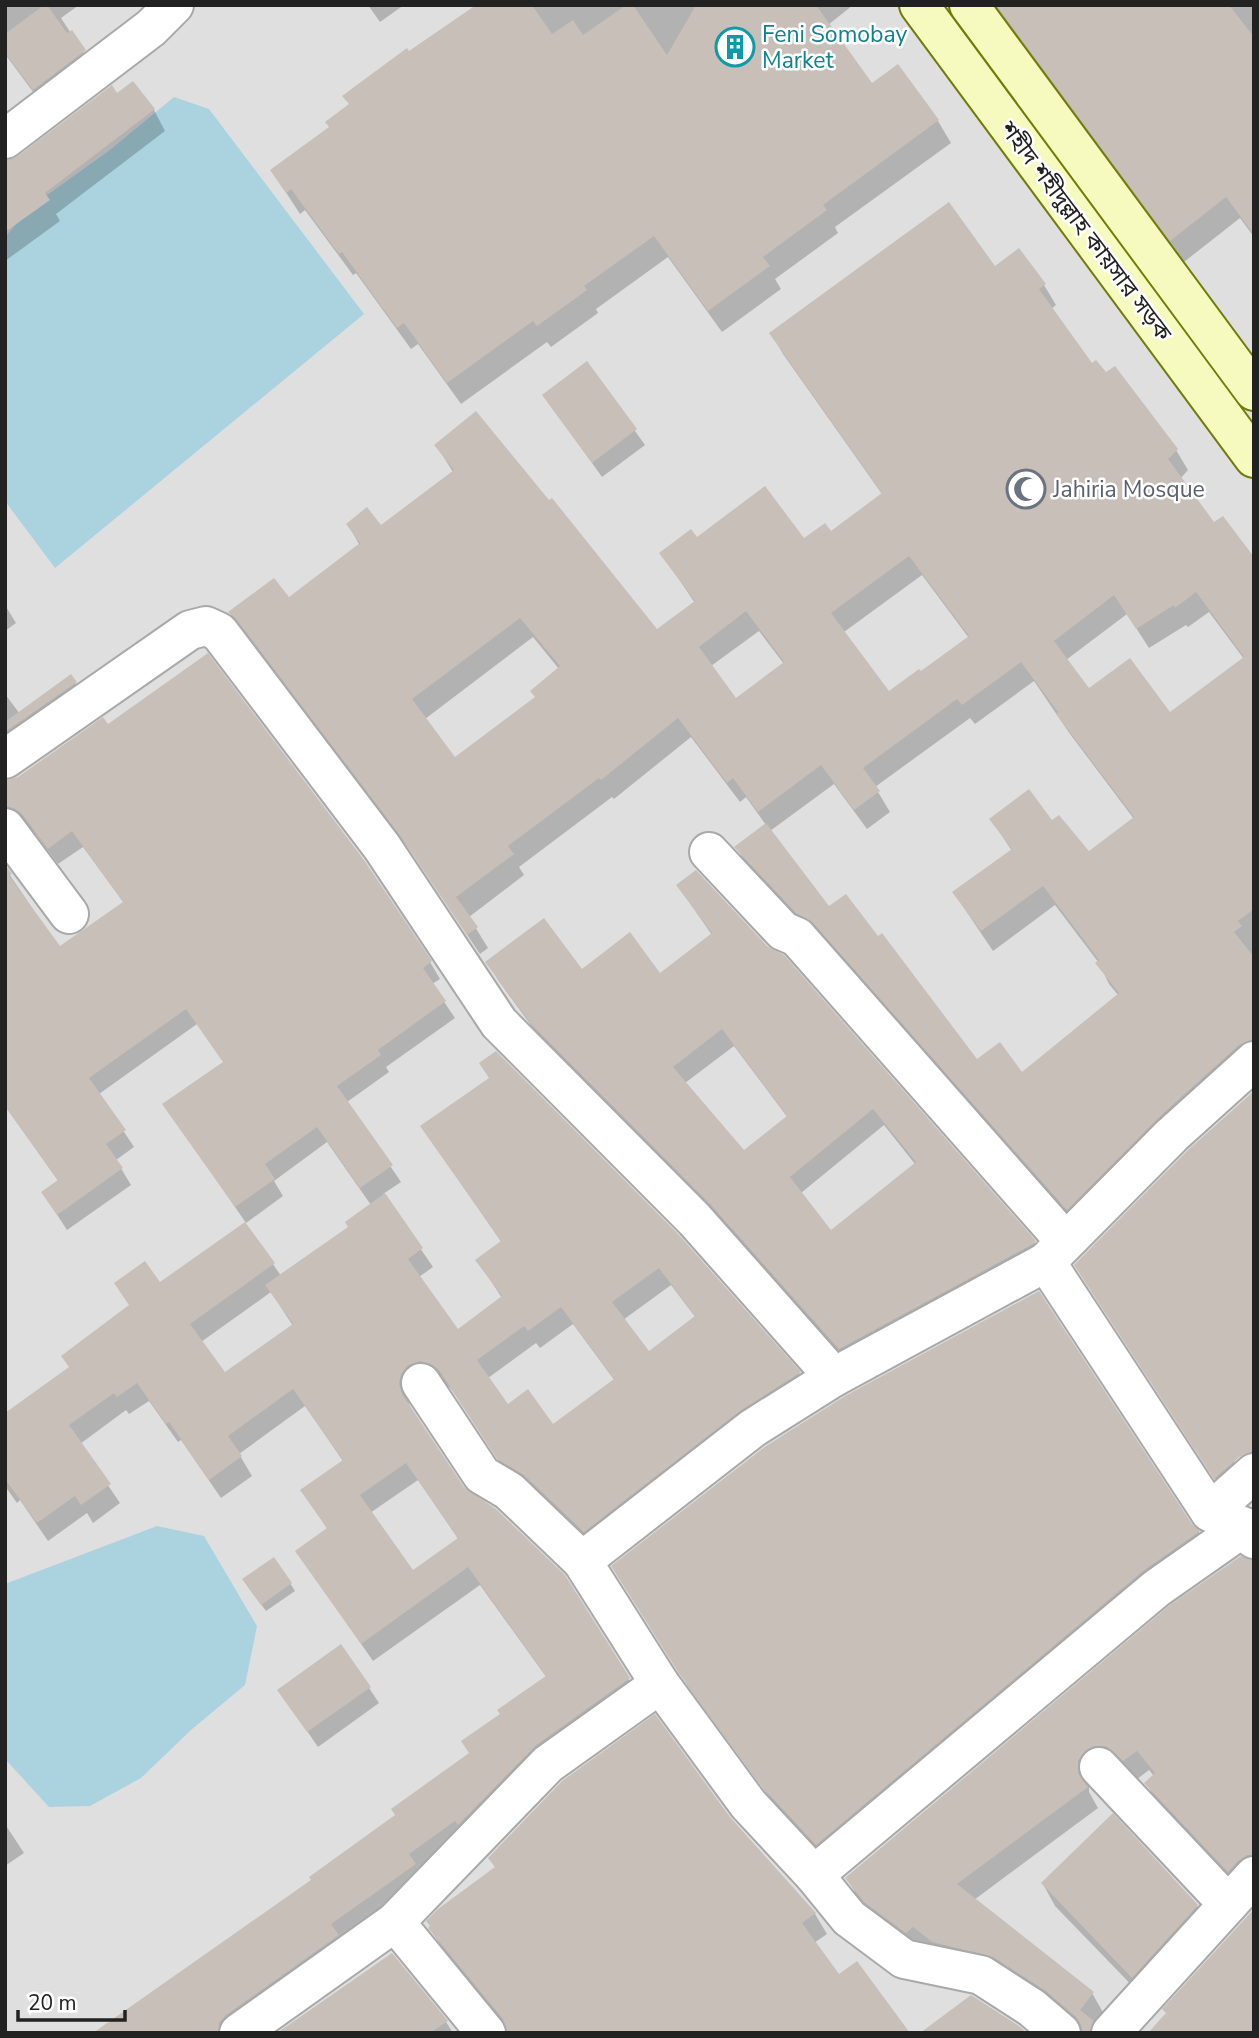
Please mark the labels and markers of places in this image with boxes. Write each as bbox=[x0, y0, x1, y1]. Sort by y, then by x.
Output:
place label: Feni Somobay Market bbox=[762, 19, 908, 76]
building icon: Feni Somobay Market bbox=[714, 26, 756, 68]
mosque icon: Jahiria Mosque bbox=[1005, 468, 1047, 510]
place label: Jahiria Mosque bbox=[1052, 474, 1205, 505]

